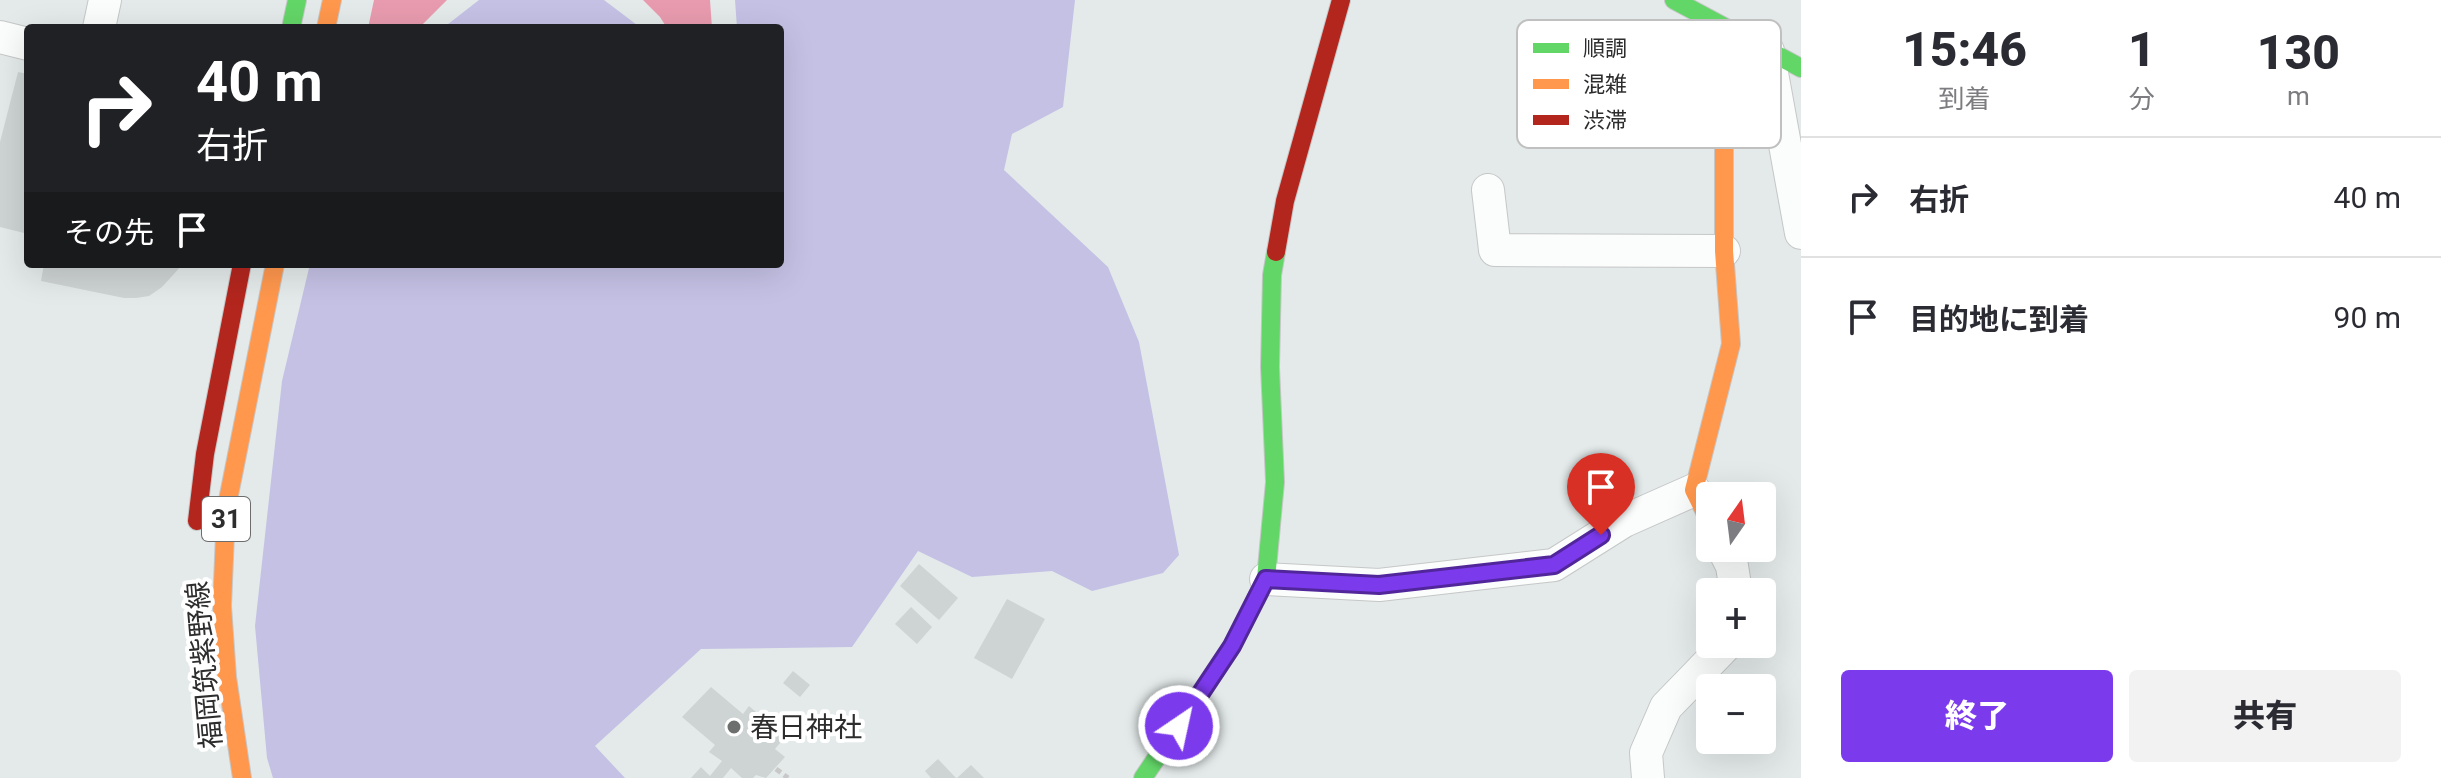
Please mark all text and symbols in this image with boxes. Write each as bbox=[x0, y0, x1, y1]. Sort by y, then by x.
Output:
legend bbox=[1517, 20, 1781, 148]
text: 15:46 bbox=[1902, 21, 2027, 78]
text: 1 bbox=[2128, 21, 2156, 78]
text: 130 bbox=[2257, 24, 2340, 81]
text: 順調 bbox=[1583, 36, 1627, 61]
text: 40 m bbox=[196, 49, 323, 115]
icon: right bbox=[64, 56, 168, 160]
text: 混雑 bbox=[1583, 72, 1627, 97]
text: m bbox=[2287, 81, 2310, 111]
text: 到着 bbox=[1938, 84, 1990, 114]
text: 分 bbox=[2129, 84, 2155, 114]
text: 渋滞 bbox=[1583, 108, 1627, 133]
text: 右折 bbox=[196, 125, 268, 167]
icon: right bbox=[1841, 175, 1885, 219]
text: 40 m bbox=[2334, 180, 2401, 215]
text: 右折 bbox=[1909, 182, 1969, 217]
icon: arrive bbox=[170, 208, 214, 252]
text: その先 bbox=[64, 215, 154, 250]
icon: arrive bbox=[1841, 295, 1885, 339]
text: 90 m bbox=[2334, 300, 2401, 335]
text: 目的地に到着 bbox=[1909, 302, 2089, 337]
pin bbox=[1567, 453, 1635, 535]
icon: arrive bbox=[1579, 465, 1623, 509]
north arrow bbox=[1696, 482, 1776, 562]
map controls bbox=[1696, 482, 1776, 754]
road number: 31 bbox=[202, 497, 250, 541]
button: + bbox=[1696, 578, 1776, 658]
street label: 福岡筑紫野線 bbox=[181, 580, 228, 750]
button: 終了 bbox=[1841, 670, 2113, 762]
button: 共有 bbox=[2129, 670, 2401, 762]
button: − bbox=[1696, 674, 1776, 754]
position arrow bbox=[1137, 684, 1221, 768]
place label: 春日神社 bbox=[750, 711, 862, 744]
marker: 春日神社 bbox=[725, 718, 743, 736]

